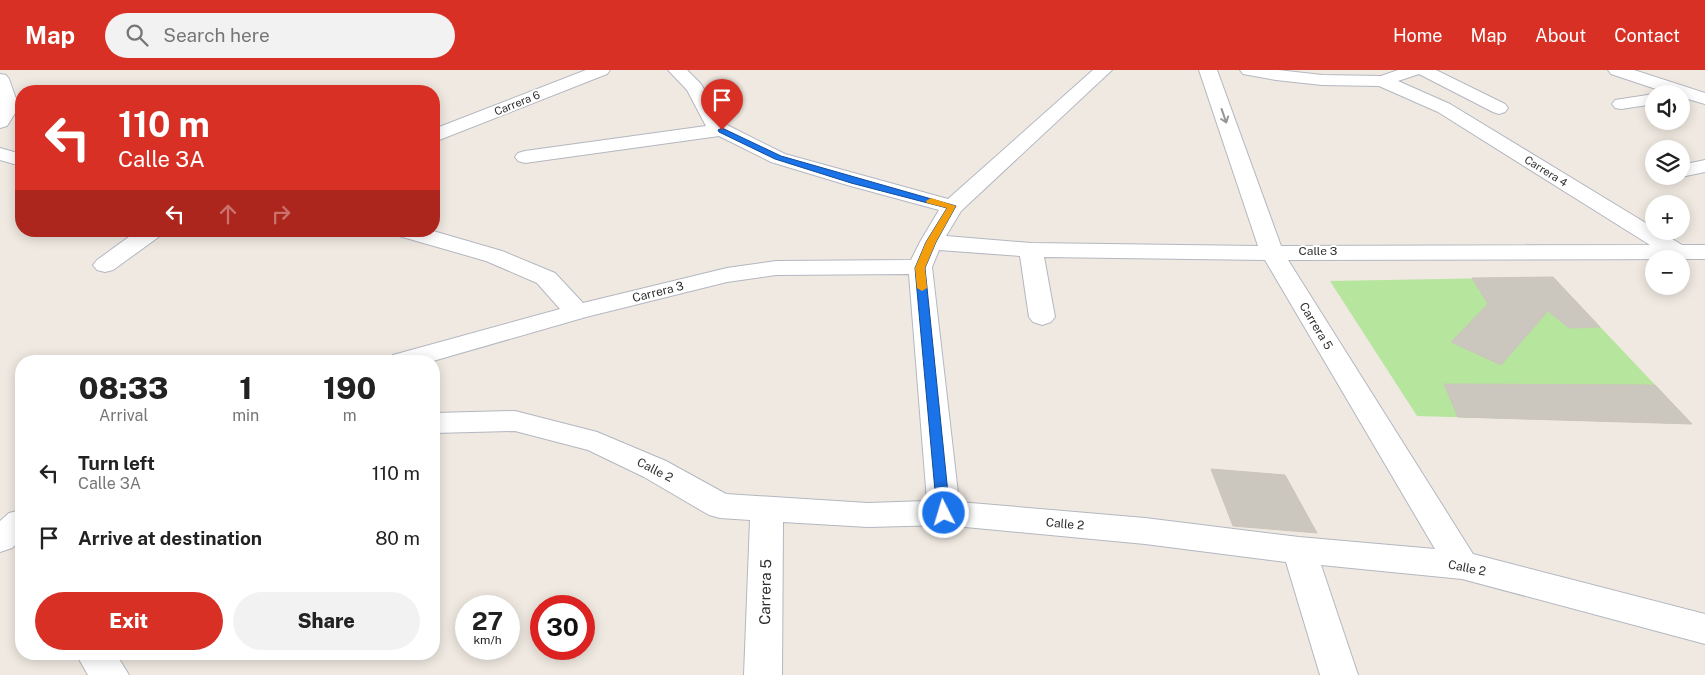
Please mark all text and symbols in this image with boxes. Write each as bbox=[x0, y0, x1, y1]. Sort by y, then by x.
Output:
search box bbox=[105, 13, 455, 58]
text: Map bbox=[25, 21, 75, 49]
icon: search bbox=[123, 21, 151, 49]
text: Search here bbox=[163, 24, 270, 46]
text: Home bbox=[1393, 25, 1443, 46]
text: Map bbox=[1471, 25, 1507, 46]
text: About bbox=[1535, 25, 1586, 46]
text: Contact bbox=[1614, 25, 1680, 46]
pin bbox=[701, 79, 743, 130]
map controls bbox=[1645, 85, 1690, 295]
button: sound bbox=[1645, 85, 1690, 130]
icon: arrive bbox=[708, 86, 736, 114]
street label: Carrera 6 bbox=[492, 88, 542, 118]
text: 110 m bbox=[118, 104, 210, 145]
icon: left bbox=[35, 105, 100, 170]
one-way arrow bbox=[1220, 108, 1229, 123]
button: layers bbox=[1645, 140, 1690, 185]
text: Calle 3A bbox=[118, 146, 205, 172]
street label: Carrera 4 bbox=[1522, 153, 1570, 189]
button: + bbox=[1645, 195, 1690, 240]
icon: left bbox=[161, 200, 189, 228]
icon: ahead bbox=[214, 200, 242, 228]
icon: right bbox=[267, 200, 295, 228]
street label: Calle 3 bbox=[1299, 244, 1337, 258]
button: − bbox=[1645, 250, 1690, 295]
street label: Carrera 3 bbox=[631, 279, 685, 305]
street label: Carrera 5 bbox=[1296, 300, 1336, 352]
text: 08:33 bbox=[79, 370, 168, 406]
text: 1 bbox=[239, 370, 252, 406]
text: 190 bbox=[323, 370, 376, 406]
text: Arrival bbox=[99, 406, 148, 425]
text: min bbox=[232, 406, 259, 425]
text: m bbox=[343, 406, 357, 425]
text: Turn left bbox=[78, 452, 155, 474]
street label: Calle 2 bbox=[635, 455, 675, 485]
icon: left bbox=[35, 459, 63, 487]
text: 110 m bbox=[372, 462, 420, 484]
text: Calle 3A bbox=[78, 474, 141, 493]
position arrow bbox=[917, 486, 969, 538]
street label: Calle 2 bbox=[1045, 515, 1085, 533]
icon: arrive bbox=[35, 524, 63, 552]
text: Arrive at destination bbox=[78, 527, 262, 549]
text: 80 m bbox=[375, 527, 420, 549]
street label: Calle 2 bbox=[1447, 557, 1487, 579]
street label: Carrera 5 bbox=[756, 559, 774, 625]
button: Exit bbox=[35, 592, 223, 650]
button: Share bbox=[233, 592, 420, 650]
speed limit sign: 30 bbox=[530, 595, 595, 660]
text: 27 bbox=[472, 606, 503, 636]
text: km/h bbox=[473, 633, 502, 647]

